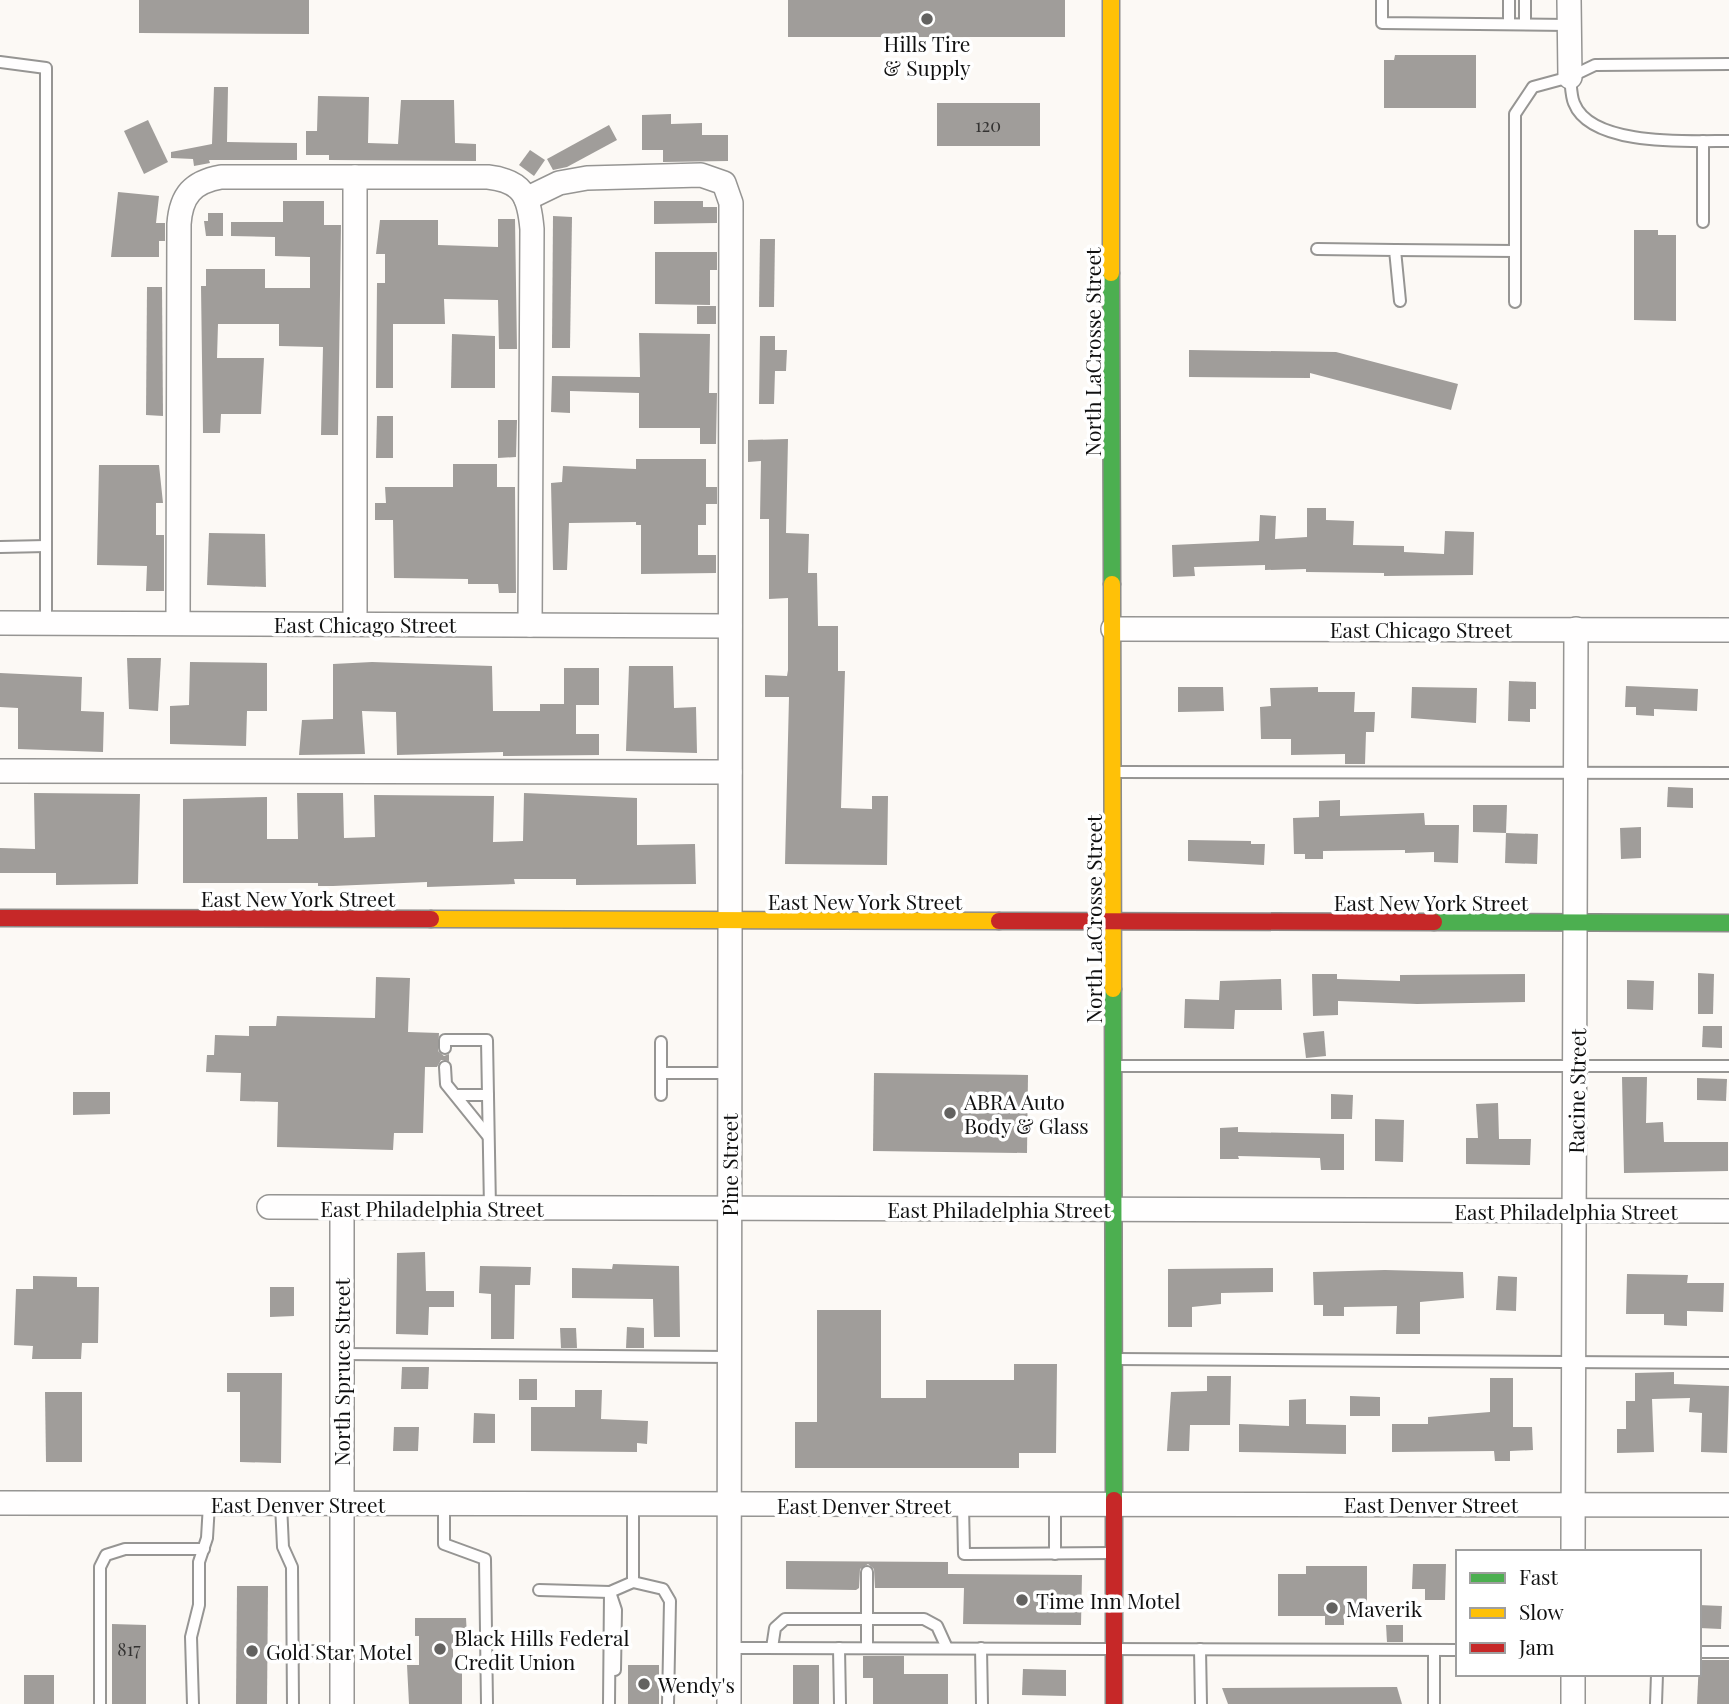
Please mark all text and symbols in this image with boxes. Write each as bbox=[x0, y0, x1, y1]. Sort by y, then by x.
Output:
marker: Hills Tire & Supply bbox=[919, 11, 935, 27]
place label: Hills Tire & Supply bbox=[883, 29, 971, 81]
house number: 120 bbox=[975, 113, 1001, 137]
street label: North LaCrosse Street bbox=[1078, 247, 1106, 457]
street label: East Chicago Street bbox=[274, 610, 457, 638]
street label: East Chicago Street bbox=[1330, 615, 1513, 643]
street label: North LaCrosse Street bbox=[1079, 814, 1107, 1024]
street label: East New York Street bbox=[201, 884, 396, 912]
street label: East New York Street bbox=[768, 887, 963, 915]
street label: East New York Street bbox=[1334, 888, 1529, 916]
street label: Racine Street bbox=[1561, 1028, 1591, 1154]
place label: ABRA Auto Body & Glass bbox=[963, 1087, 1089, 1139]
marker: ABRA Auto Body & Glass bbox=[942, 1105, 958, 1121]
street label: Pine Street bbox=[715, 1113, 743, 1217]
street label: East Philadelphia Street bbox=[320, 1194, 544, 1222]
street label: East Philadelphia Street bbox=[887, 1195, 1111, 1223]
street label: East Philadelphia Street bbox=[1454, 1197, 1678, 1225]
street label: North Spruce Street bbox=[327, 1278, 355, 1466]
street label: East Denver Street bbox=[211, 1490, 386, 1518]
street label: East Denver Street bbox=[1344, 1490, 1519, 1518]
street label: East Denver Street bbox=[777, 1491, 952, 1519]
legend bbox=[1456, 1550, 1701, 1676]
text: Fast bbox=[1519, 1562, 1558, 1590]
place label: Time Inn Motel bbox=[1036, 1586, 1181, 1614]
marker: Time Inn Motel bbox=[1014, 1592, 1030, 1608]
place label: Maverik bbox=[1346, 1594, 1423, 1622]
text: Slow bbox=[1519, 1597, 1564, 1625]
marker: Maverik bbox=[1324, 1600, 1340, 1616]
place label: Black Hills Federal Credit Union bbox=[454, 1623, 629, 1675]
text: Jam bbox=[1518, 1632, 1555, 1660]
house number: 817 bbox=[117, 1637, 141, 1661]
place label: Gold Star Motel bbox=[266, 1637, 412, 1665]
marker: Black Hills Federal Credit Union bbox=[432, 1641, 448, 1657]
marker: Gold Star Motel bbox=[244, 1643, 260, 1659]
place label: Wendy's bbox=[657, 1670, 735, 1698]
marker: Wendy's bbox=[636, 1676, 652, 1692]

